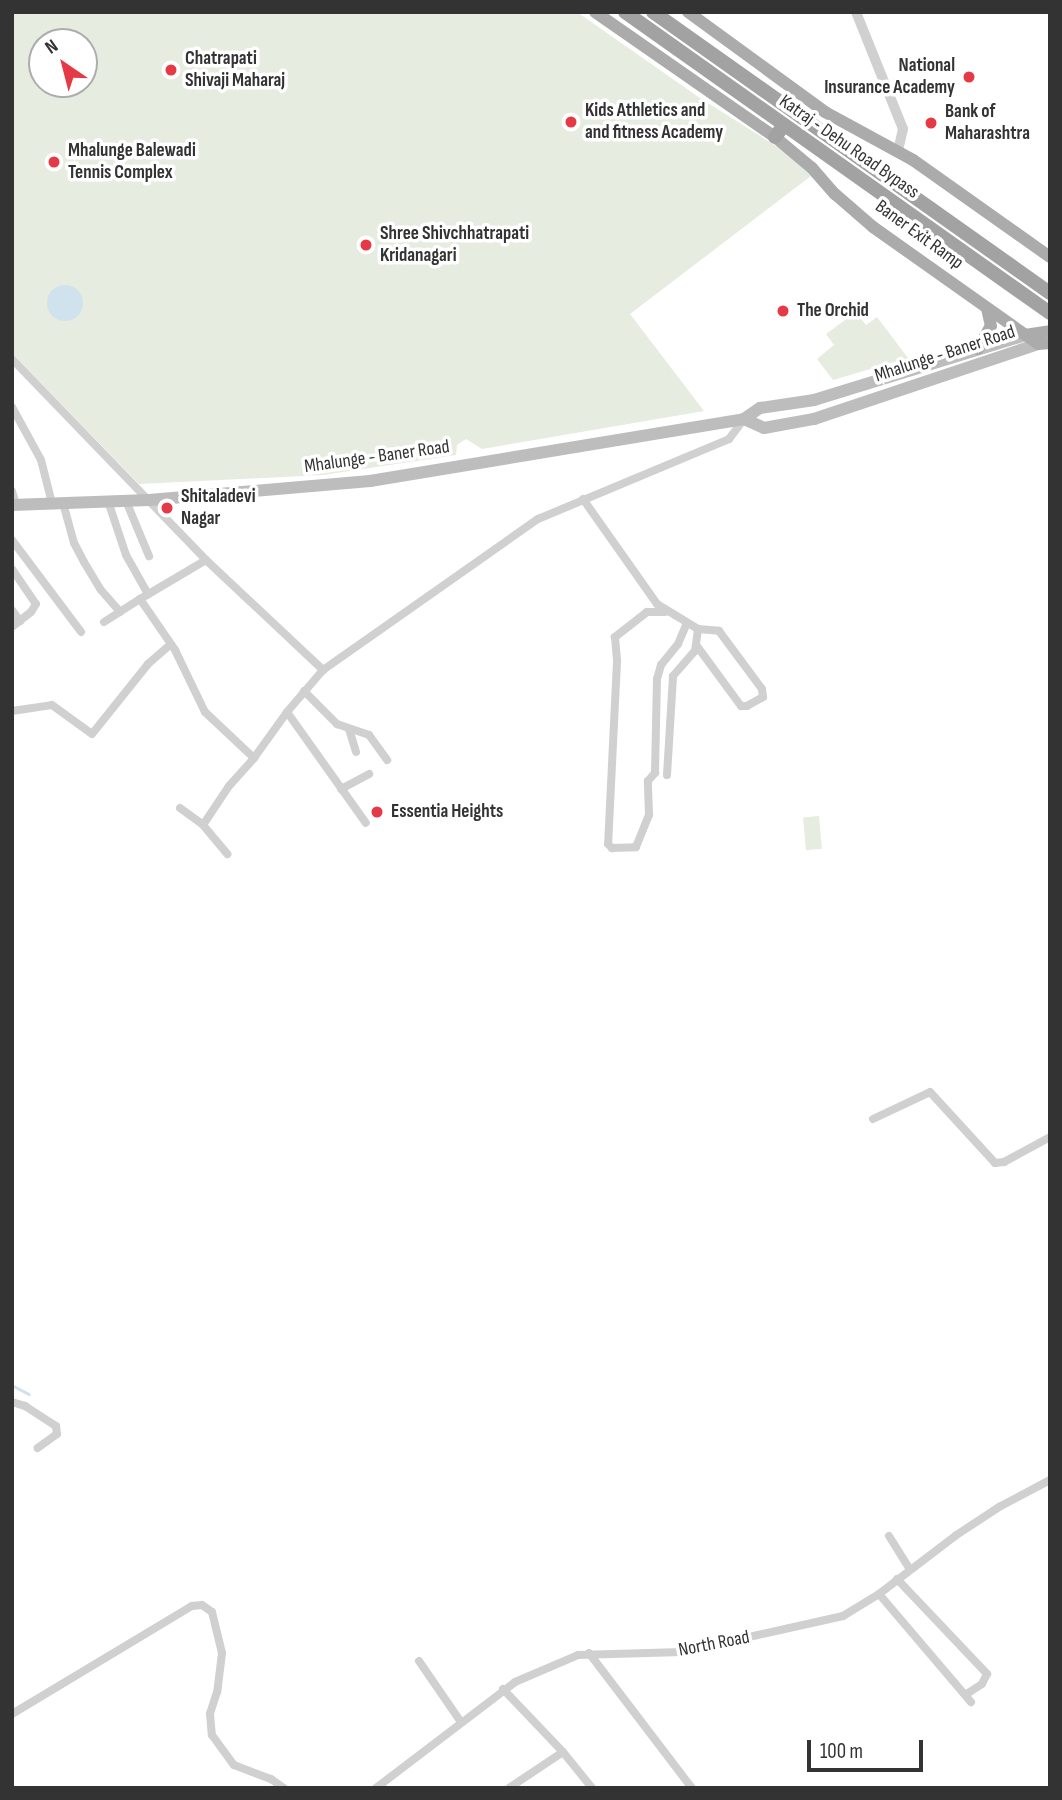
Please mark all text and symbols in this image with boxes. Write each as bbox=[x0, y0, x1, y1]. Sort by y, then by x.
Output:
north arrow bbox=[28, 28, 98, 98]
text: N bbox=[41, 35, 63, 59]
place label: Chatrapati Shivaji Maharaj bbox=[185, 48, 285, 92]
place label: National Insurance Academy bbox=[824, 55, 955, 99]
marker: Chatrapati Shivaji Maharaj bbox=[163, 62, 179, 78]
marker: National Insurance Academy bbox=[961, 69, 977, 85]
street label: Katraj - Dehu Road Bypass bbox=[775, 90, 923, 204]
place label: Kids Athletics and and fitness Academy bbox=[585, 100, 723, 144]
place label: Bank of Maharashtra bbox=[945, 101, 1030, 145]
marker: Kids Athletics and and fitness Academy bbox=[563, 114, 579, 130]
marker: Bank of Maharashtra bbox=[923, 115, 939, 131]
place label: Mhalunge Balewadi Tennis Complex bbox=[68, 140, 196, 184]
marker: Mhalunge Balewadi Tennis Complex bbox=[46, 154, 62, 170]
street label: Baner Exit Ramp bbox=[871, 195, 967, 275]
place label: Shree Shivchhatrapati Kridanagari bbox=[380, 223, 529, 267]
marker: Shree Shivchhatrapati Kridanagari bbox=[358, 237, 374, 253]
place label: The Orchid bbox=[797, 300, 869, 322]
marker: The Orchid bbox=[775, 303, 791, 319]
street label: Mhalunge - Baner Road bbox=[872, 321, 1018, 387]
street label: Mhalunge - Baner Road bbox=[303, 436, 451, 478]
place label: Shitaladevi Nagar bbox=[181, 486, 256, 530]
marker: Shitaladevi Nagar bbox=[159, 500, 175, 516]
place label: Essentia Heights bbox=[391, 801, 503, 823]
marker: Essentia Heights bbox=[369, 804, 385, 820]
street label: North Road bbox=[677, 1626, 751, 1662]
scale bar bbox=[810, 1727, 926, 1771]
text: 100 m bbox=[820, 1739, 863, 1764]

